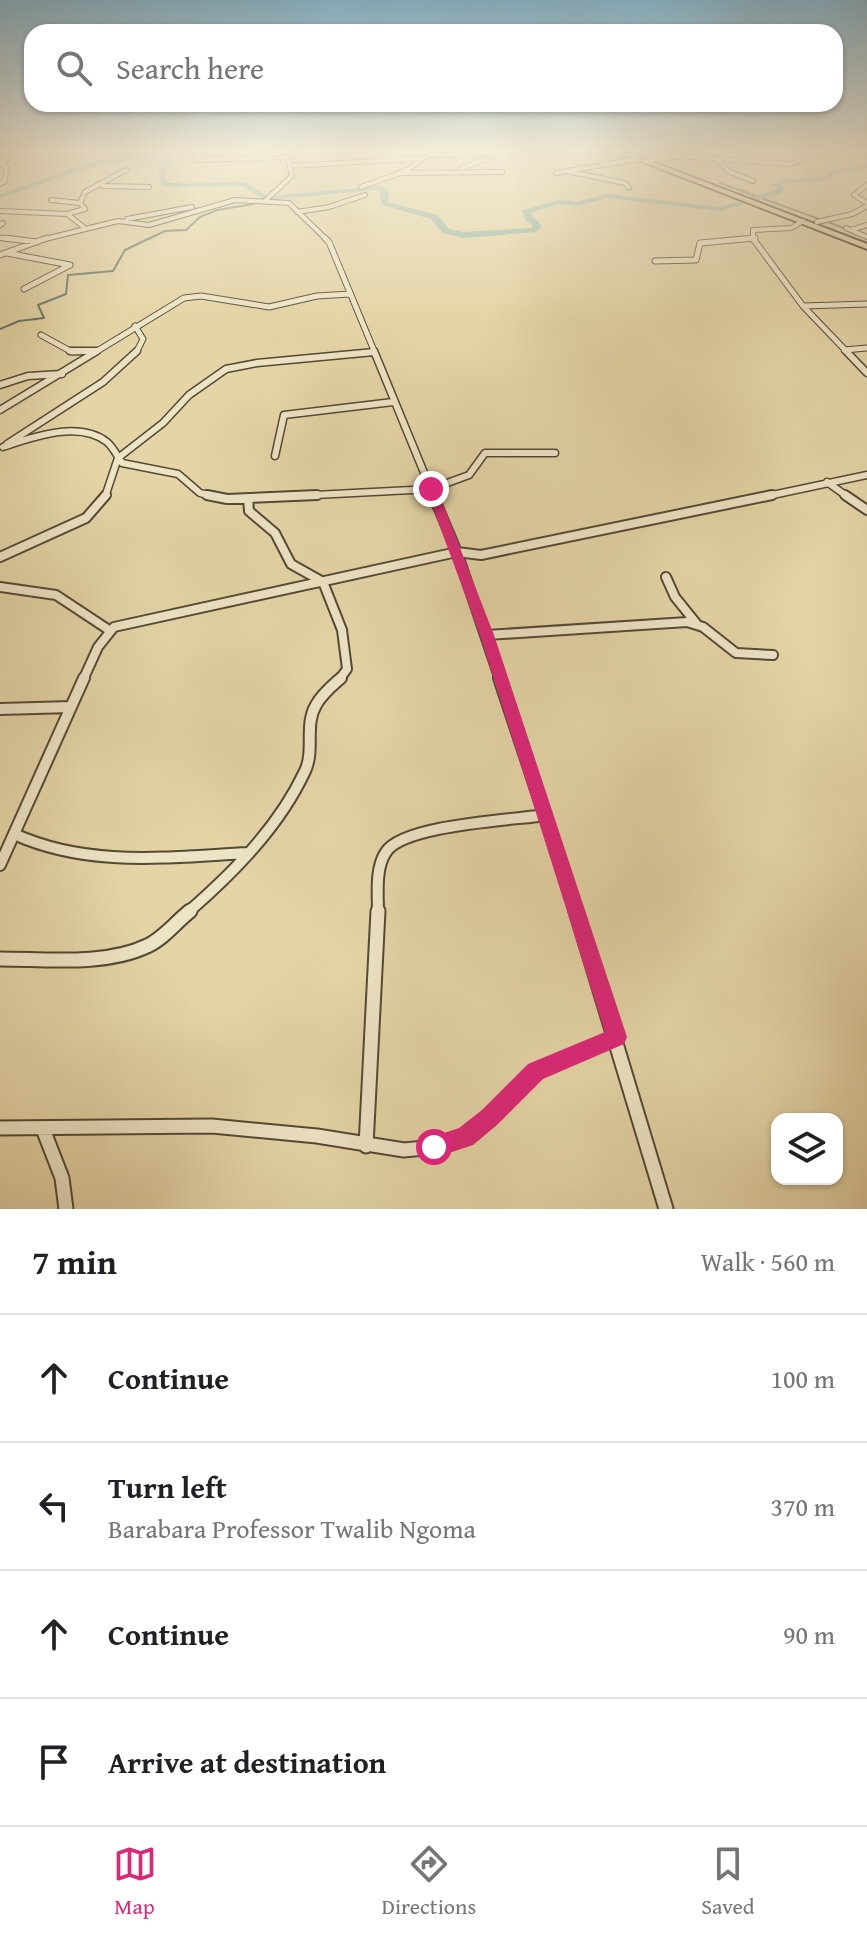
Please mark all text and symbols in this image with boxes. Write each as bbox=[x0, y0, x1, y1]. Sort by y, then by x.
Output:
search box bbox=[24, 24, 843, 112]
icon: search bbox=[52, 46, 96, 90]
text: Search here bbox=[116, 46, 264, 90]
route end bbox=[413, 471, 449, 507]
map controls bbox=[771, 1113, 843, 1185]
button: layers bbox=[771, 1113, 843, 1185]
route start bbox=[416, 1129, 452, 1165]
text: 7 min bbox=[32, 1237, 117, 1286]
text: Walk · 560 m bbox=[701, 1242, 835, 1281]
icon: ahead bbox=[32, 1356, 76, 1400]
text: Continue bbox=[108, 1356, 229, 1400]
text: 100 m bbox=[770, 1359, 835, 1398]
text: Turn left bbox=[108, 1465, 227, 1509]
icon: left bbox=[32, 1484, 76, 1528]
text: 370 m bbox=[770, 1487, 835, 1526]
text: Barabara Professor Twalib Ngoma bbox=[108, 1509, 476, 1548]
icon: ahead bbox=[32, 1612, 76, 1656]
text: Continue bbox=[108, 1612, 229, 1656]
text: 90 m bbox=[783, 1615, 835, 1654]
icon: arrive bbox=[32, 1740, 76, 1784]
text: Arrive at destination bbox=[108, 1740, 386, 1784]
tab: Map bbox=[113, 1842, 157, 1922]
tab: Directions bbox=[382, 1842, 476, 1922]
tab: Saved bbox=[701, 1842, 754, 1922]

